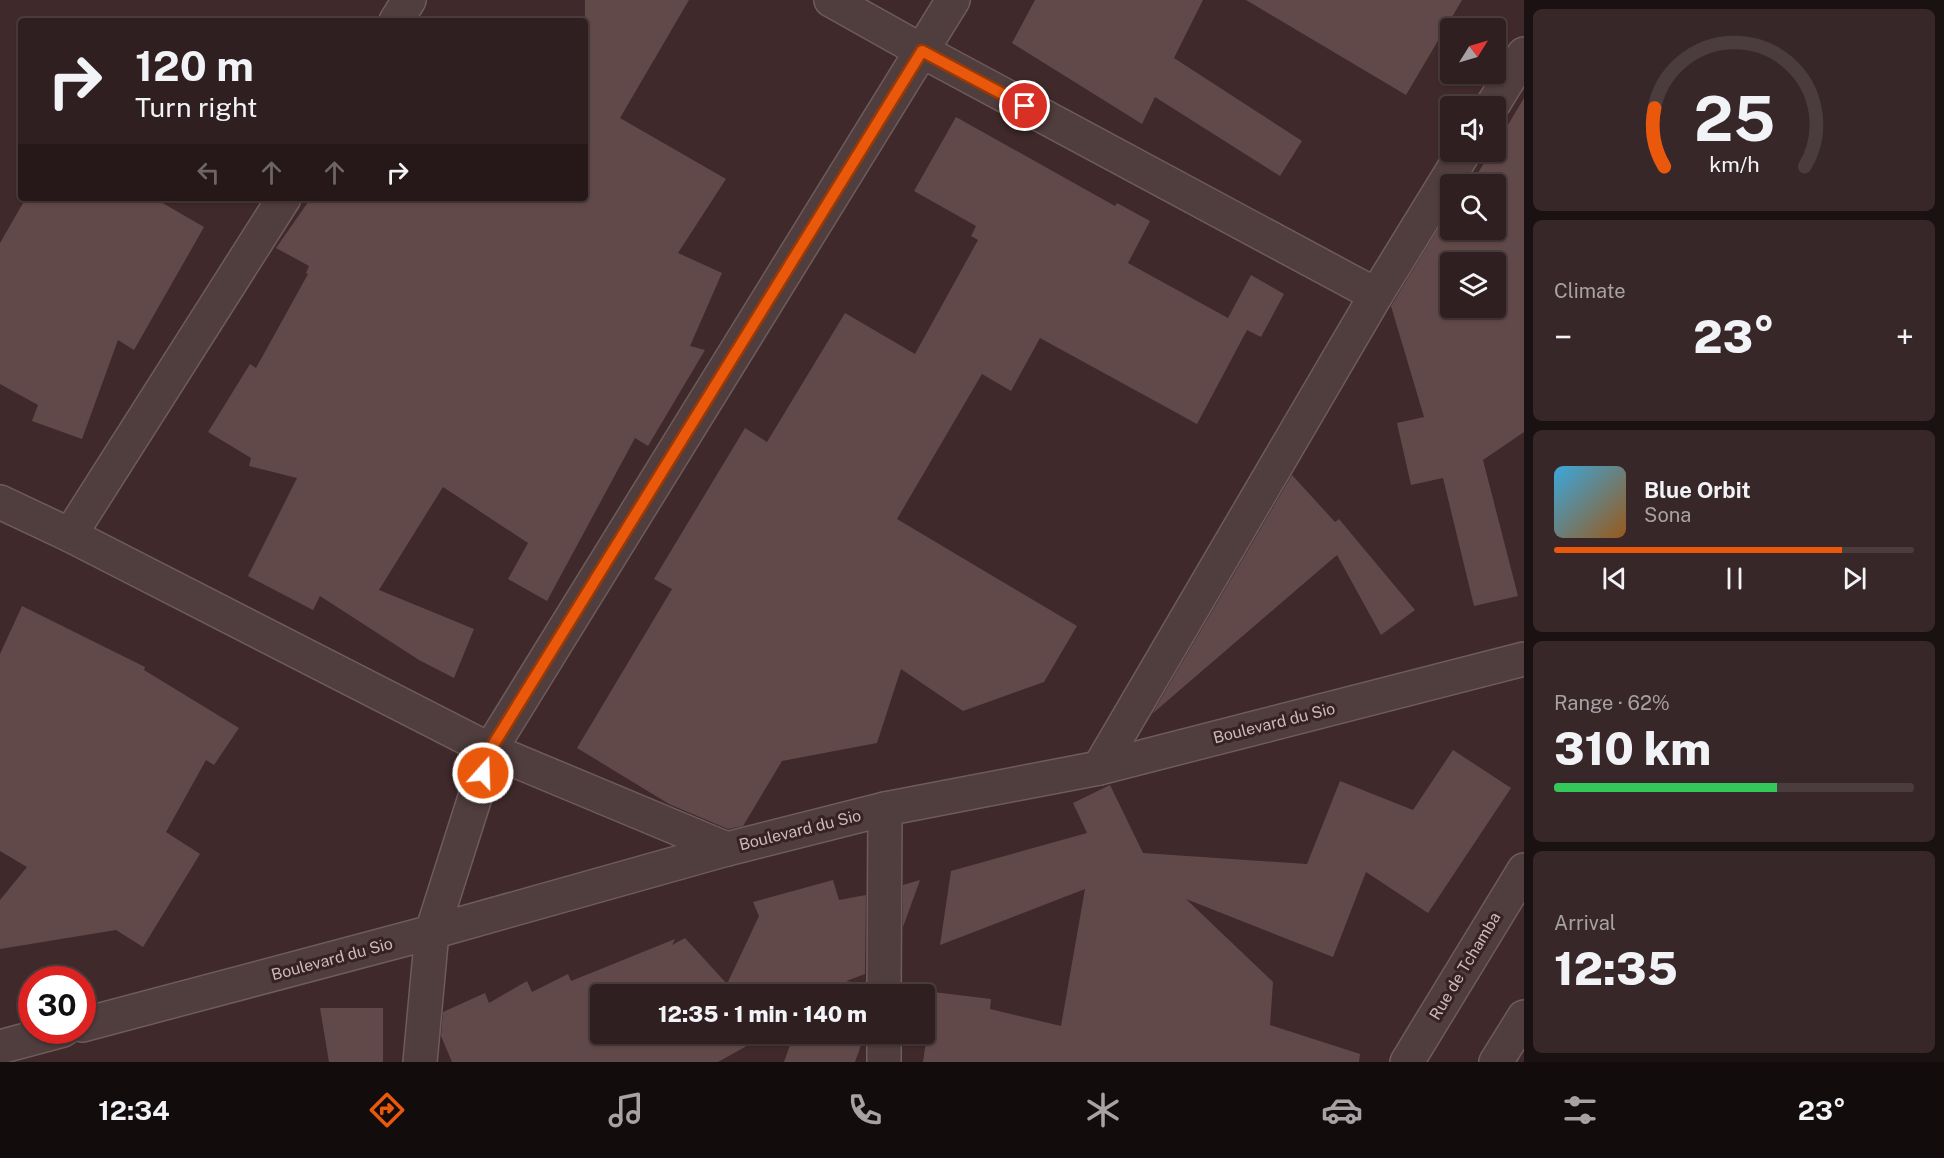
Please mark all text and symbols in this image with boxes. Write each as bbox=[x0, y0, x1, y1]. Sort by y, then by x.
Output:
north arrow bbox=[1440, 18, 1506, 84]
map controls bbox=[1440, 18, 1506, 318]
text: 120 m bbox=[135, 41, 254, 90]
icon: right bbox=[36, 42, 114, 120]
pin bbox=[999, 80, 1050, 131]
text: 25 bbox=[1693, 82, 1775, 155]
icon: arrive bbox=[1008, 89, 1041, 122]
text: Turn right bbox=[135, 91, 258, 123]
button: sound bbox=[1440, 96, 1506, 162]
text: km/h bbox=[1709, 152, 1759, 177]
icon: left bbox=[192, 156, 225, 189]
icon: ahead bbox=[255, 156, 288, 189]
icon: ahead bbox=[318, 156, 351, 189]
icon: right bbox=[381, 156, 414, 189]
button: search bbox=[1440, 174, 1506, 240]
button: layers bbox=[1440, 252, 1506, 318]
text: Climate bbox=[1554, 279, 1626, 303]
text: 23° bbox=[1693, 310, 1775, 363]
text: − bbox=[1554, 318, 1572, 356]
text: + bbox=[1896, 318, 1914, 356]
text: Blue Orbit bbox=[1644, 477, 1751, 503]
text: Sona bbox=[1644, 503, 1691, 527]
icon: previous bbox=[1598, 562, 1631, 595]
icon: pause bbox=[1718, 562, 1751, 595]
icon: next bbox=[1838, 562, 1871, 595]
text: Range · 62% bbox=[1554, 691, 1670, 715]
street label: Boulevard du Sio bbox=[1211, 699, 1337, 747]
text: 310 km bbox=[1554, 722, 1711, 775]
position arrow bbox=[451, 741, 515, 805]
street label: Boulevard du Sio bbox=[737, 806, 863, 854]
street label: Rue de Tchamba bbox=[1425, 909, 1505, 1023]
text: Arrival bbox=[1554, 911, 1616, 935]
street label: Boulevard du Sio bbox=[269, 934, 395, 984]
text: 12:35 bbox=[1554, 942, 1678, 995]
speed limit sign: 30 bbox=[18, 966, 96, 1044]
text: 12:35 · 1 min · 140 m bbox=[658, 1001, 867, 1027]
icon: directions bbox=[366, 1089, 408, 1131]
icon: music bbox=[605, 1089, 647, 1131]
icon: phone bbox=[844, 1089, 886, 1131]
icon: climate bbox=[1082, 1089, 1124, 1131]
icon: car bbox=[1321, 1089, 1363, 1131]
icon: filters bbox=[1559, 1089, 1601, 1131]
text: 12:34 bbox=[98, 1094, 170, 1126]
text: 23° bbox=[1798, 1094, 1846, 1126]

